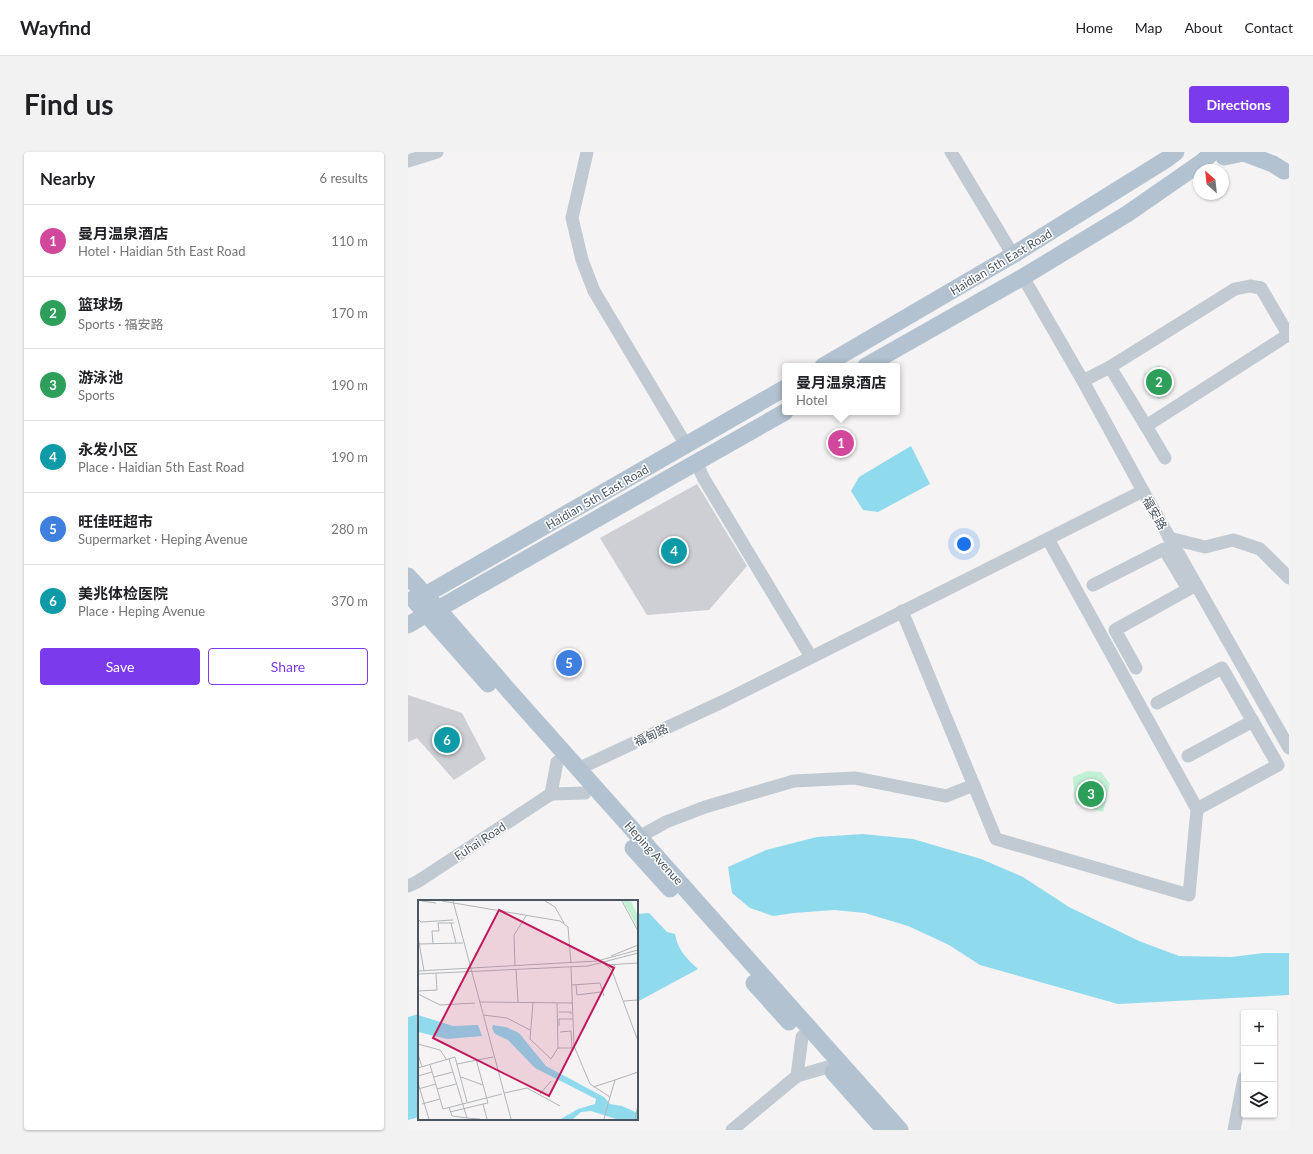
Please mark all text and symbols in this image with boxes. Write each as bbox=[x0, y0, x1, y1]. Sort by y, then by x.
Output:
text: Wayfind bbox=[20, 16, 91, 39]
text: Home bbox=[1075, 19, 1113, 36]
text: Map bbox=[1135, 19, 1162, 36]
text: About bbox=[1184, 19, 1222, 36]
text: Contact bbox=[1244, 19, 1293, 36]
button: Directions bbox=[1189, 86, 1289, 123]
text: Find us bbox=[24, 87, 114, 121]
north arrow bbox=[1193, 164, 1229, 200]
text: Nearby bbox=[40, 168, 95, 189]
text: 6 results bbox=[320, 170, 368, 186]
text: 曼月温泉酒店 bbox=[78, 224, 168, 242]
street label: Haidian 5th East Road bbox=[947, 226, 1055, 298]
text: 1 bbox=[49, 233, 57, 249]
text: 110 m bbox=[331, 233, 368, 249]
text: Hotel · Haidian 5th East Road bbox=[78, 243, 245, 259]
text: 篮球场 bbox=[78, 295, 123, 313]
text: 2 bbox=[49, 305, 57, 321]
text: 170 m bbox=[331, 305, 368, 321]
text: Sports · 福安路 bbox=[78, 316, 164, 332]
popup bbox=[782, 363, 900, 415]
pin: 2 bbox=[1146, 367, 1172, 397]
text: 游泳池 bbox=[78, 368, 123, 386]
text: 曼月温泉酒店 bbox=[796, 373, 886, 391]
text: 3 bbox=[49, 377, 57, 393]
text: 190 m bbox=[331, 377, 368, 393]
text: Sports bbox=[78, 387, 115, 403]
text: Hotel bbox=[796, 392, 828, 408]
pin: 1 bbox=[828, 428, 854, 458]
text: 永发小区 bbox=[78, 440, 138, 458]
text: 4 bbox=[49, 449, 57, 465]
text: 190 m bbox=[331, 449, 368, 465]
text: Place · Haidian 5th East Road bbox=[78, 459, 244, 475]
street label: Haidian 5th East Road bbox=[543, 461, 651, 533]
street label: 福安路 bbox=[1140, 494, 1170, 532]
text: 旺佳旺超市 bbox=[78, 512, 153, 530]
text: 5 bbox=[49, 521, 57, 537]
text: 280 m bbox=[331, 521, 368, 537]
text: Supermarket · Heping Avenue bbox=[78, 531, 248, 547]
your location bbox=[954, 534, 974, 554]
pin: 4 bbox=[661, 536, 687, 566]
text: 美兆体检医院 bbox=[78, 584, 168, 602]
text: 6 bbox=[49, 593, 57, 609]
text: 370 m bbox=[331, 593, 368, 609]
text: Place · Heping Avenue bbox=[78, 603, 205, 619]
button: Save bbox=[40, 648, 200, 685]
button: Share bbox=[208, 648, 368, 685]
pin: 5 bbox=[556, 648, 582, 678]
street label: 福甸路 bbox=[632, 721, 670, 749]
pin: 6 bbox=[434, 725, 460, 755]
pin: 3 bbox=[1078, 779, 1104, 809]
street label: Heping Avenue bbox=[622, 818, 686, 888]
street label: Fuhai Road bbox=[451, 819, 509, 863]
inset map bbox=[418, 900, 638, 1120]
map controls bbox=[1241, 1010, 1277, 1118]
button: + bbox=[1241, 1010, 1277, 1046]
button: − bbox=[1241, 1046, 1277, 1082]
button: layers bbox=[1241, 1082, 1277, 1118]

